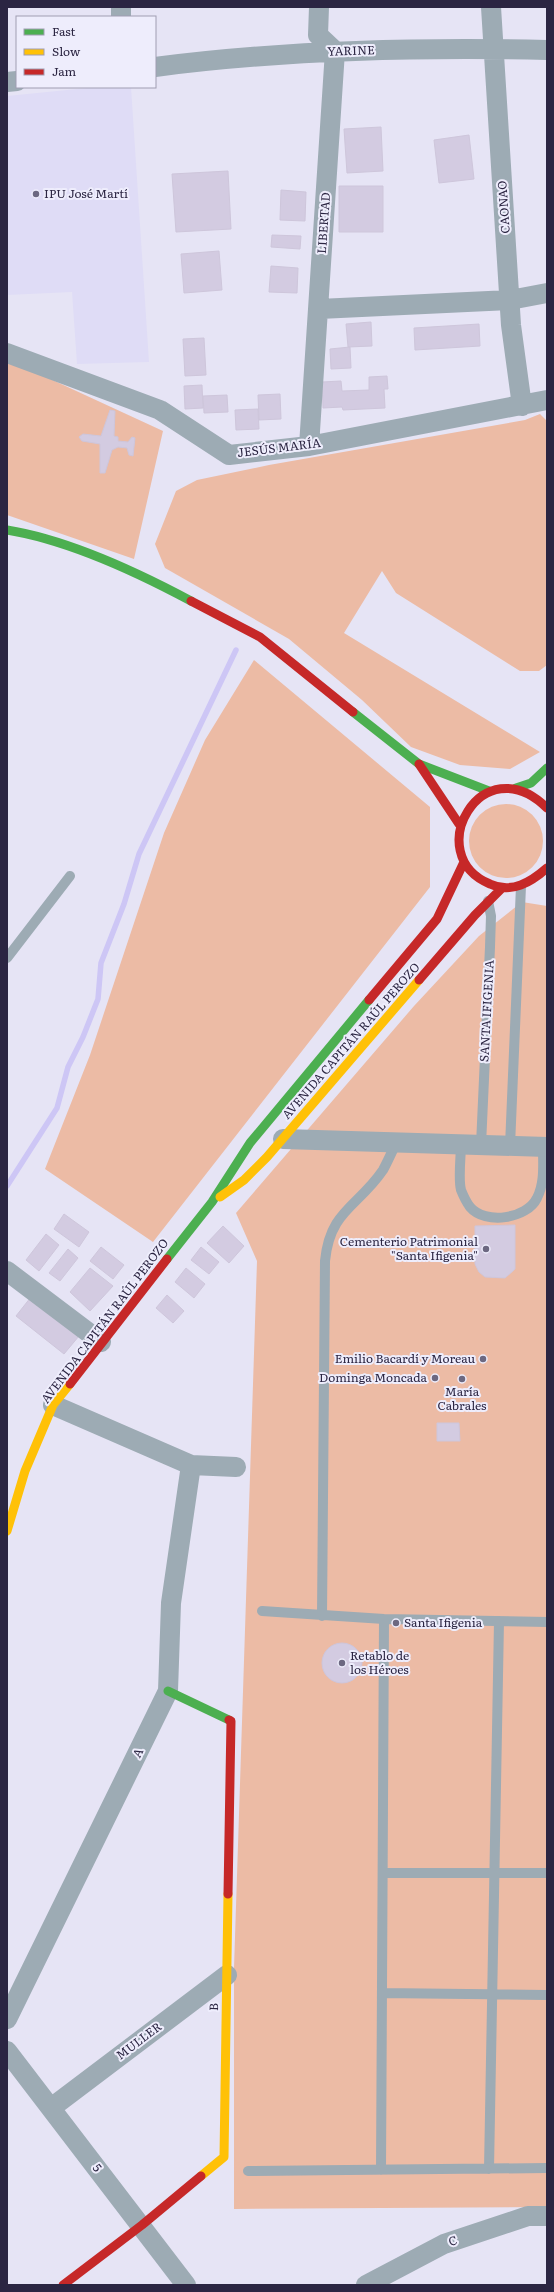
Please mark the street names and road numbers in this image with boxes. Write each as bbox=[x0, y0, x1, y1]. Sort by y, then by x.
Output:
street label: YARINE bbox=[327, 40, 375, 60]
street label: CAONAO bbox=[492, 180, 514, 234]
street label: LIBERTAD bbox=[312, 192, 334, 254]
street label: JESÚS MARÍA bbox=[236, 433, 322, 461]
street label: AVENIDA CAPITÁN RAÚL PEROZO bbox=[277, 958, 423, 1123]
street label: SANTA IFIGENIA bbox=[474, 959, 498, 1062]
street label: AVENIDA CAPITÁN RAÚL PEROZO bbox=[36, 1234, 172, 1407]
street label: A bbox=[127, 1744, 147, 1760]
street label: B bbox=[204, 2003, 222, 2011]
street label: MULLER bbox=[112, 2017, 165, 2063]
street label: 5 bbox=[89, 2159, 107, 2175]
street label: C bbox=[446, 2230, 460, 2250]

